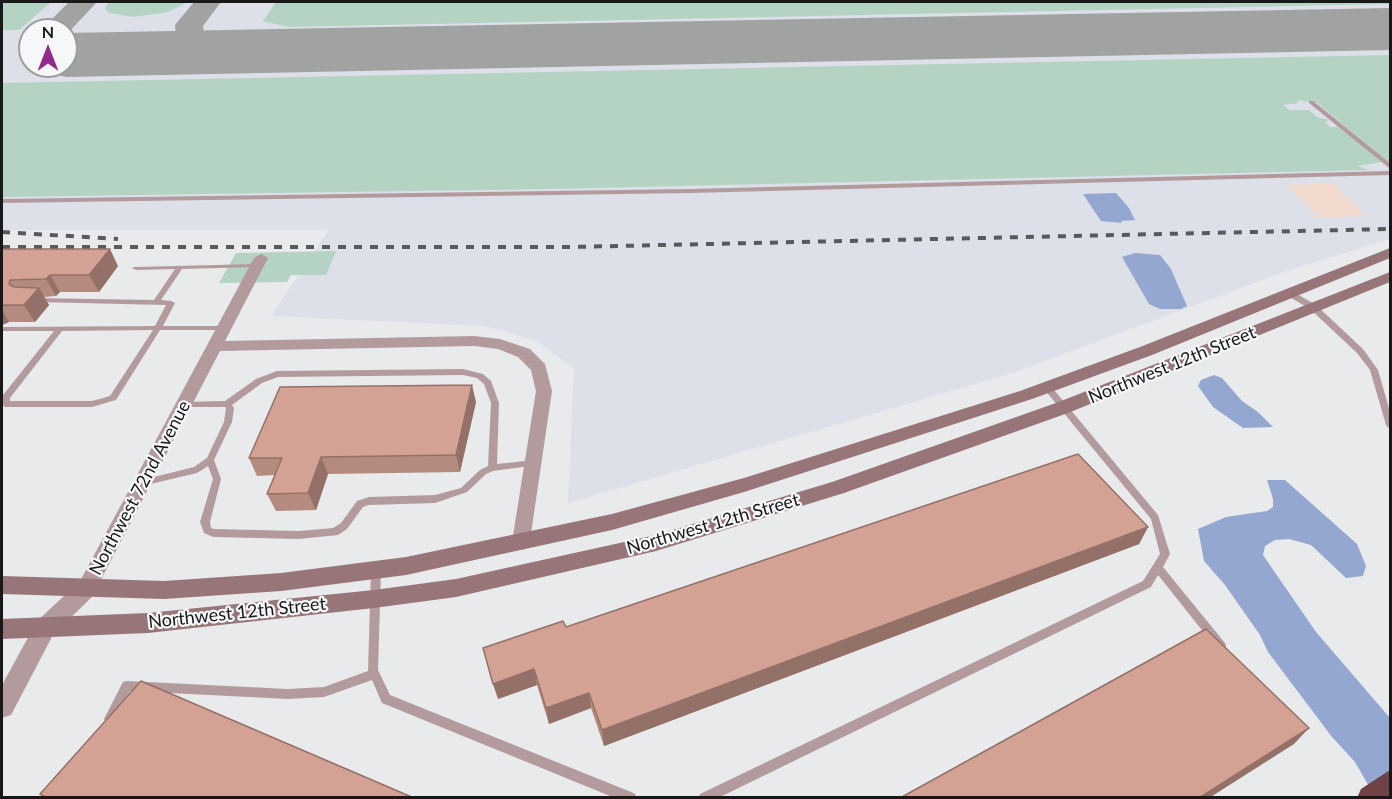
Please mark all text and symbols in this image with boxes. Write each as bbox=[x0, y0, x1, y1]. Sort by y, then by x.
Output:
north arrow bbox=[18, 18, 78, 78]
text: N bbox=[42, 22, 54, 41]
street label: Northwest 12th Street bbox=[1085, 322, 1259, 408]
street label: Northwest 72nd Avenue bbox=[85, 397, 195, 579]
street label: Northwest 12th Street bbox=[624, 489, 802, 559]
street label: Northwest 12th Street bbox=[147, 593, 327, 633]

